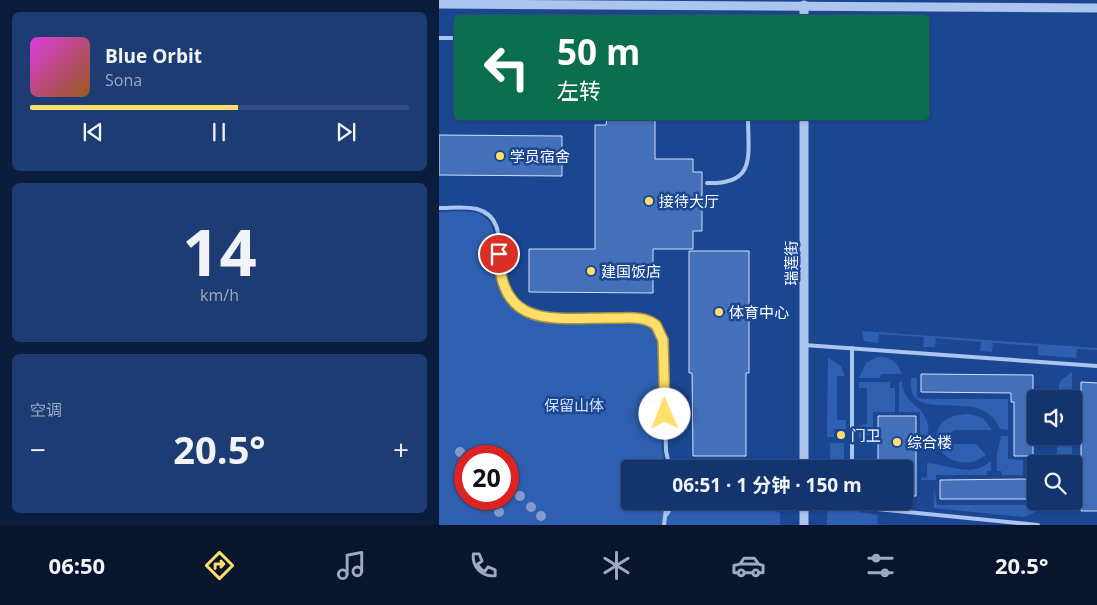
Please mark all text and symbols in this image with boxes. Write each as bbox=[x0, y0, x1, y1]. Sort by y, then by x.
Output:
text: 50 m bbox=[557, 28, 640, 75]
icon: left bbox=[474, 35, 539, 100]
text: Blue Orbit bbox=[105, 43, 202, 69]
text: Sona bbox=[105, 69, 142, 91]
text: 左转 bbox=[557, 75, 601, 105]
icon: previous bbox=[79, 118, 107, 146]
icon: pause bbox=[205, 118, 233, 146]
icon: next bbox=[332, 118, 360, 146]
place label: 学员宿舍 bbox=[510, 146, 570, 166]
marker: 学员宿舍 bbox=[494, 150, 506, 162]
place label: 接待大厅 bbox=[659, 191, 719, 211]
marker: 接待大厅 bbox=[643, 195, 655, 207]
text: 14 bbox=[182, 207, 257, 295]
pin bbox=[478, 233, 520, 275]
icon: arrive bbox=[485, 240, 513, 268]
street label: 瑞莲街 bbox=[781, 240, 801, 286]
place label: 建国饭店 bbox=[601, 261, 661, 281]
marker: 建国饭店 bbox=[585, 265, 597, 277]
text: km/h bbox=[200, 284, 239, 306]
place label: 体育中心 bbox=[729, 302, 789, 322]
marker: 体育中心 bbox=[713, 306, 725, 318]
position arrow bbox=[638, 387, 690, 439]
map controls bbox=[1027, 390, 1082, 510]
button: sound bbox=[1027, 390, 1082, 445]
park label: 保留山体 bbox=[544, 395, 604, 415]
text: 空调 bbox=[30, 399, 62, 421]
text: 20.5° bbox=[173, 423, 266, 475]
place label: 门卫 bbox=[851, 425, 881, 445]
marker: 门卫 bbox=[835, 429, 847, 441]
text: − bbox=[30, 430, 46, 468]
text: + bbox=[393, 430, 409, 468]
place label: 综合楼 bbox=[907, 432, 952, 452]
marker: 综合楼 bbox=[891, 436, 903, 448]
speed limit sign: 20 bbox=[454, 445, 519, 510]
button: search bbox=[1027, 455, 1082, 510]
text: 06:51 · 1 分钟 · 150 m bbox=[672, 472, 862, 498]
icon: directions bbox=[202, 548, 237, 583]
icon: music bbox=[334, 548, 369, 583]
icon: phone bbox=[466, 548, 501, 583]
icon: climate bbox=[599, 548, 634, 583]
icon: car bbox=[731, 548, 766, 583]
icon: filters bbox=[863, 548, 898, 583]
text: 06:50 bbox=[49, 550, 105, 580]
text: 20.5° bbox=[995, 550, 1048, 580]

